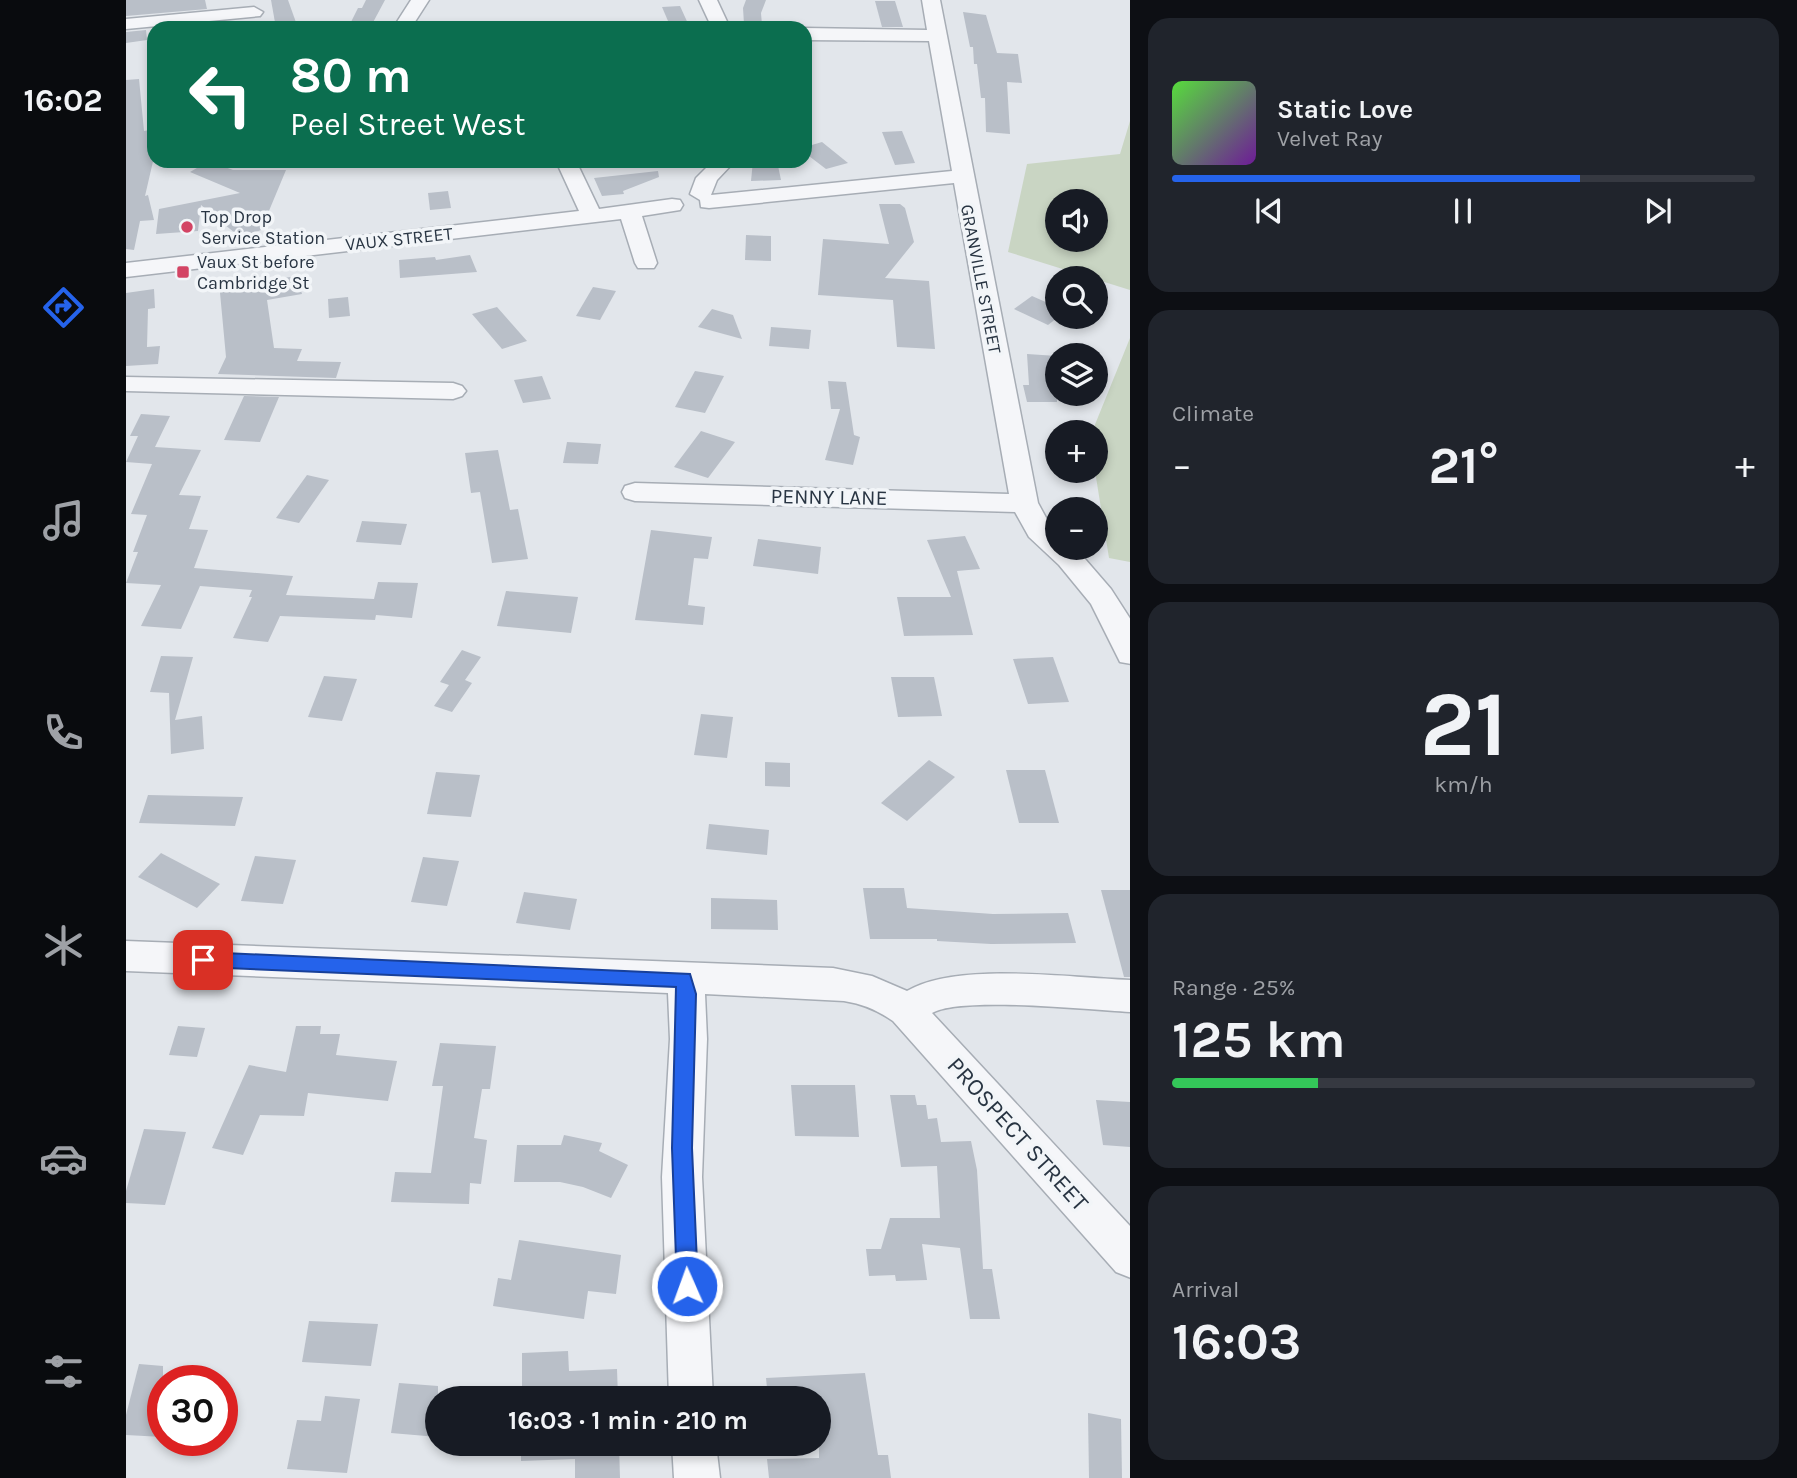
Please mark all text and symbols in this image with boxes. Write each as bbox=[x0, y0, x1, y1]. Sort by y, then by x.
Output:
text: 80 m bbox=[290, 47, 412, 104]
icon: left bbox=[175, 49, 266, 140]
text: 16:02 bbox=[23, 82, 103, 119]
text: Static Love bbox=[1277, 94, 1413, 125]
text: Peel Street West bbox=[290, 106, 525, 143]
text: Velvet Ray bbox=[1277, 125, 1382, 152]
map controls bbox=[1045, 189, 1108, 560]
button: sound bbox=[1045, 189, 1108, 252]
icon: previous bbox=[1250, 192, 1288, 230]
icon: pause bbox=[1444, 192, 1482, 230]
icon: next bbox=[1639, 192, 1677, 230]
street label: GRANVILLE STREET bbox=[956, 202, 1006, 356]
place label: Top Drop Service Station bbox=[201, 206, 325, 249]
marker: Top Drop Service Station bbox=[179, 219, 195, 235]
street label: VAUX STREET bbox=[344, 222, 454, 256]
place label: Vaux St before Cambridge St bbox=[197, 251, 314, 294]
marker: Vaux St before Cambridge St bbox=[175, 264, 191, 280]
button: search bbox=[1045, 266, 1108, 329]
icon: directions bbox=[39, 283, 88, 332]
button: layers bbox=[1045, 343, 1108, 406]
text: Climate bbox=[1172, 400, 1254, 427]
button: + bbox=[1045, 420, 1108, 483]
text: 21° bbox=[1428, 435, 1499, 496]
text: − bbox=[1172, 443, 1192, 488]
text: + bbox=[1735, 443, 1755, 488]
street label: PENNY LANE bbox=[770, 484, 888, 510]
icon: music bbox=[39, 496, 88, 545]
button: − bbox=[1045, 497, 1108, 560]
text: 21 bbox=[1420, 672, 1507, 778]
icon: phone bbox=[39, 708, 88, 757]
text: km/h bbox=[1434, 771, 1493, 798]
icon: climate bbox=[39, 921, 88, 970]
pin bbox=[173, 930, 233, 990]
icon: arrive bbox=[184, 941, 222, 979]
text: Range · 25% bbox=[1172, 974, 1295, 1001]
text: 125 km bbox=[1172, 1009, 1346, 1070]
street label: PROSPECT STREET bbox=[942, 1051, 1094, 1217]
icon: car bbox=[39, 1134, 88, 1183]
position arrow bbox=[650, 1249, 724, 1323]
text: Arrival bbox=[1172, 1276, 1239, 1303]
text: 16:03 bbox=[1172, 1311, 1301, 1372]
icon: filters bbox=[39, 1347, 88, 1396]
speed limit sign: 30 bbox=[147, 1365, 238, 1456]
text: 16:03 · 1 min · 210 m bbox=[508, 1405, 748, 1436]

